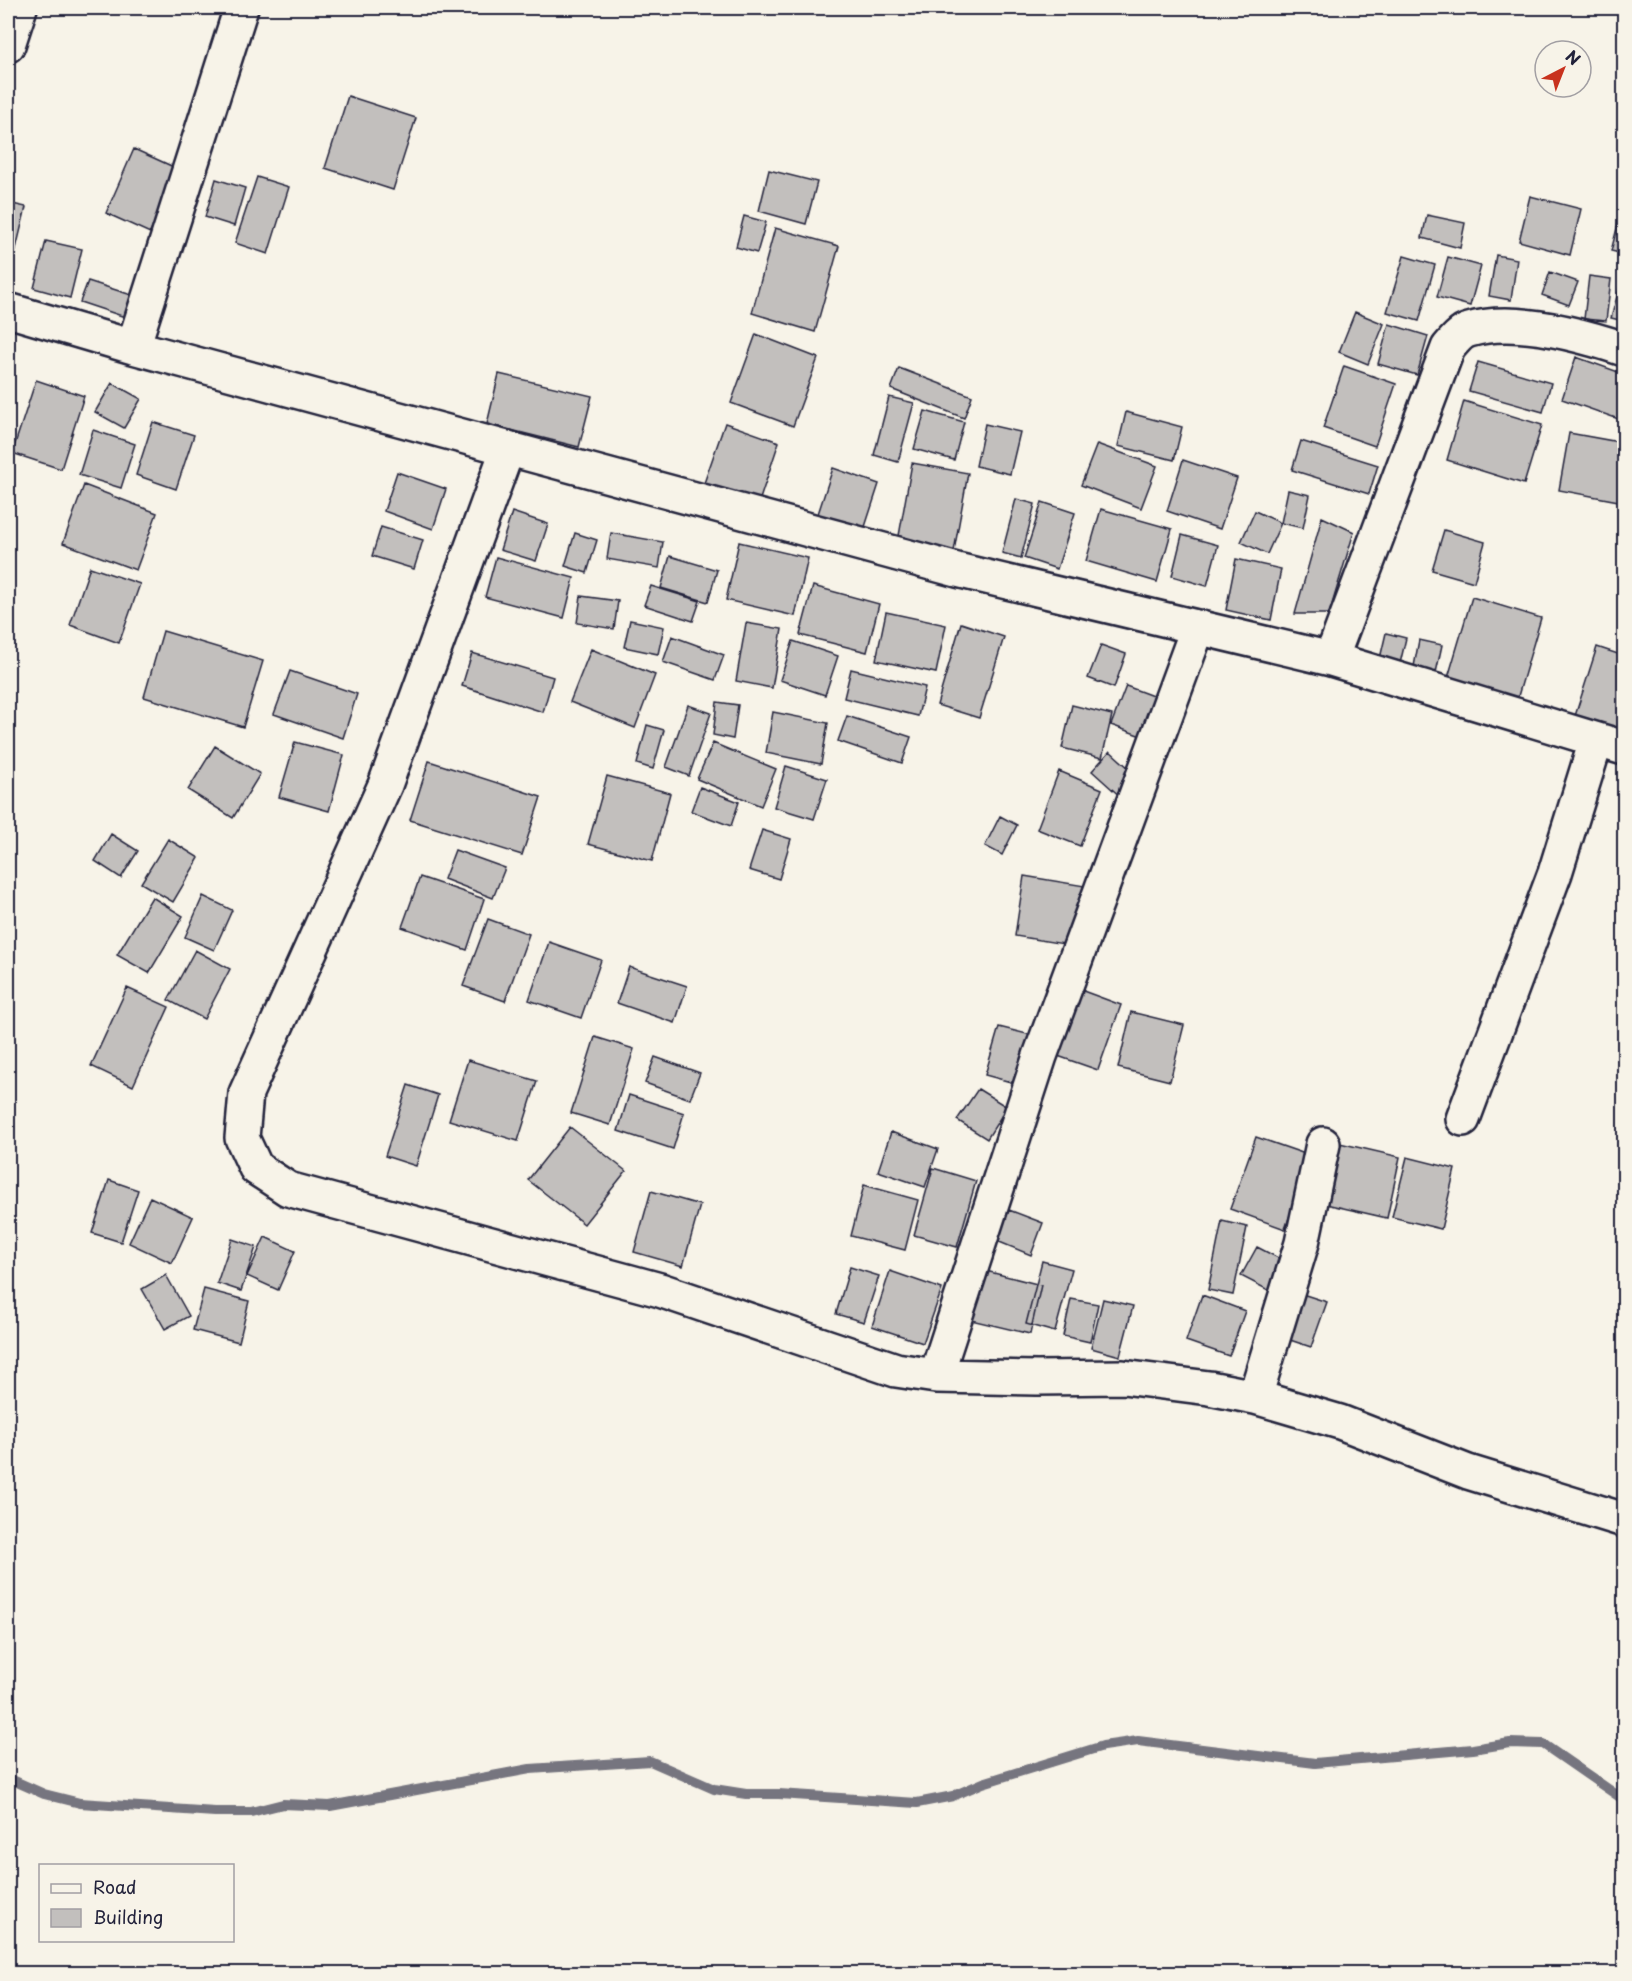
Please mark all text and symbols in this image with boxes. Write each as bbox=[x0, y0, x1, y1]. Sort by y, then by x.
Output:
north arrow bbox=[1533, 39, 1593, 99]
text: N bbox=[1561, 44, 1586, 70]
legend bbox=[39, 1864, 234, 1942]
text: Road bbox=[93, 1873, 137, 1900]
text: Building bbox=[93, 1903, 163, 1930]

